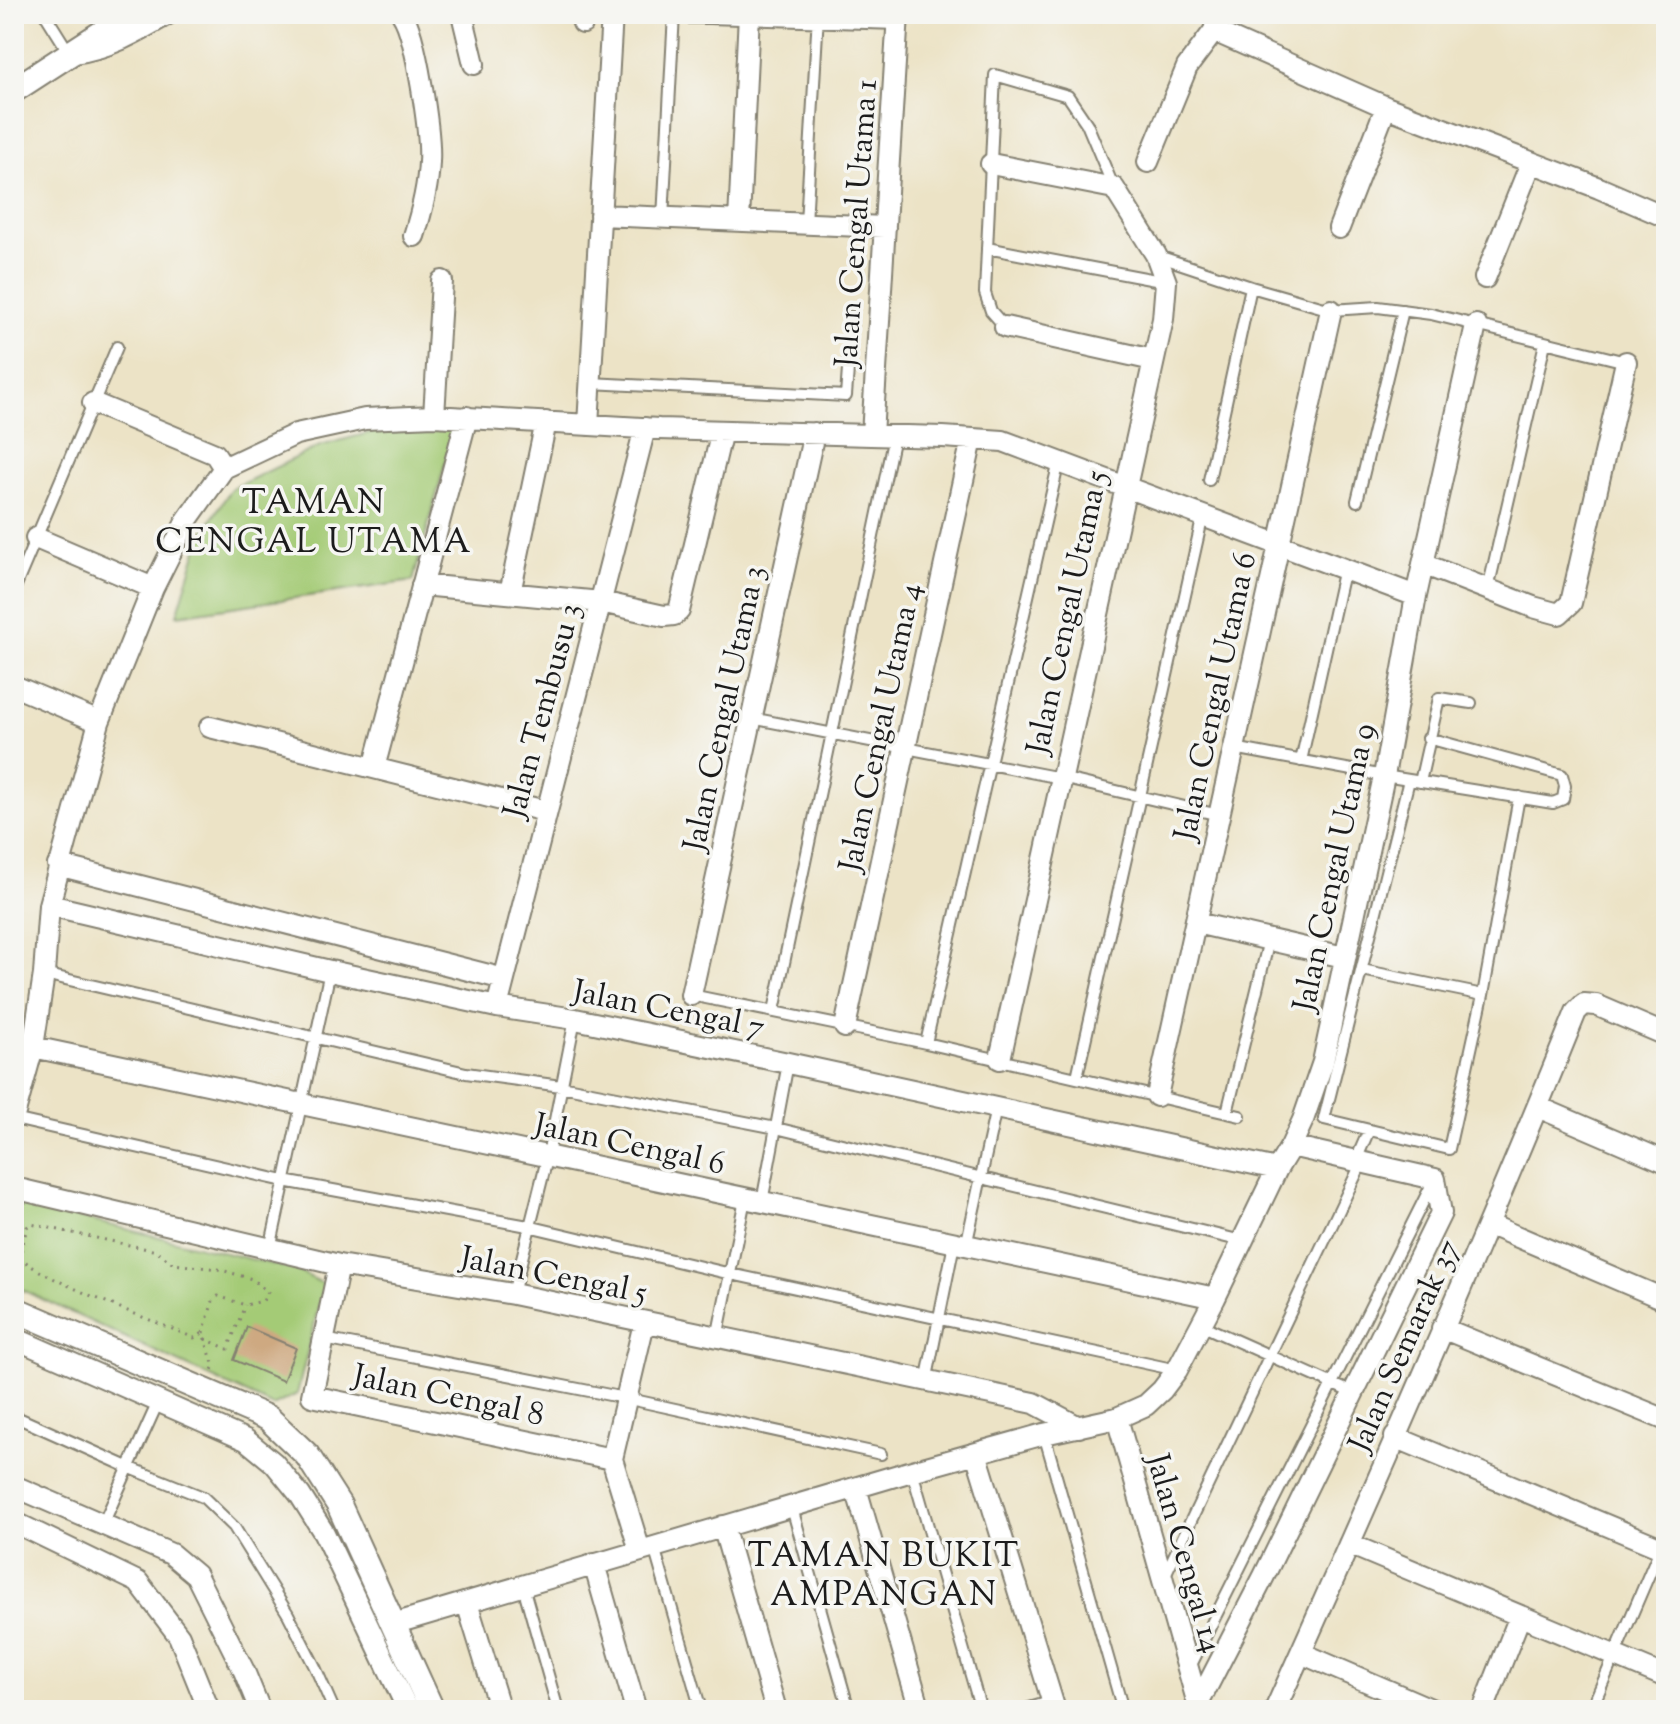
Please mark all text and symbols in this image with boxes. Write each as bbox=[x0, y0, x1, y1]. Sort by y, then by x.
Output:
street label: Jalan Cengal Utama 1 bbox=[825, 78, 891, 371]
street label: Jalan Cengal Utama 5 bbox=[1016, 467, 1121, 761]
district label: TAMAN CENGAL UTAMA bbox=[155, 480, 473, 568]
street label: Jalan Cengal Utama 6 bbox=[1163, 548, 1270, 847]
street label: Jalan Cengal Utama 3 bbox=[673, 562, 779, 858]
street label: Jalan Cengal Utama 4 bbox=[828, 579, 935, 878]
street label: Jalan Tembusu 3 bbox=[493, 598, 595, 825]
street label: Jalan Cengal Utama 9 bbox=[1283, 719, 1389, 1018]
street label: Jalan Cengal 7 bbox=[567, 969, 768, 1052]
street label: Jalan Cengal 6 bbox=[528, 1103, 729, 1189]
street label: Jalan Semarak 37 bbox=[1338, 1233, 1473, 1462]
street label: Jalan Cengal 5 bbox=[454, 1236, 651, 1318]
street label: Jalan Cengal 8 bbox=[347, 1354, 548, 1440]
street label: Jalan Cengal 14 bbox=[1132, 1447, 1233, 1659]
district label: TAMAN BUKIT AMPANGAN bbox=[748, 1533, 1020, 1621]

